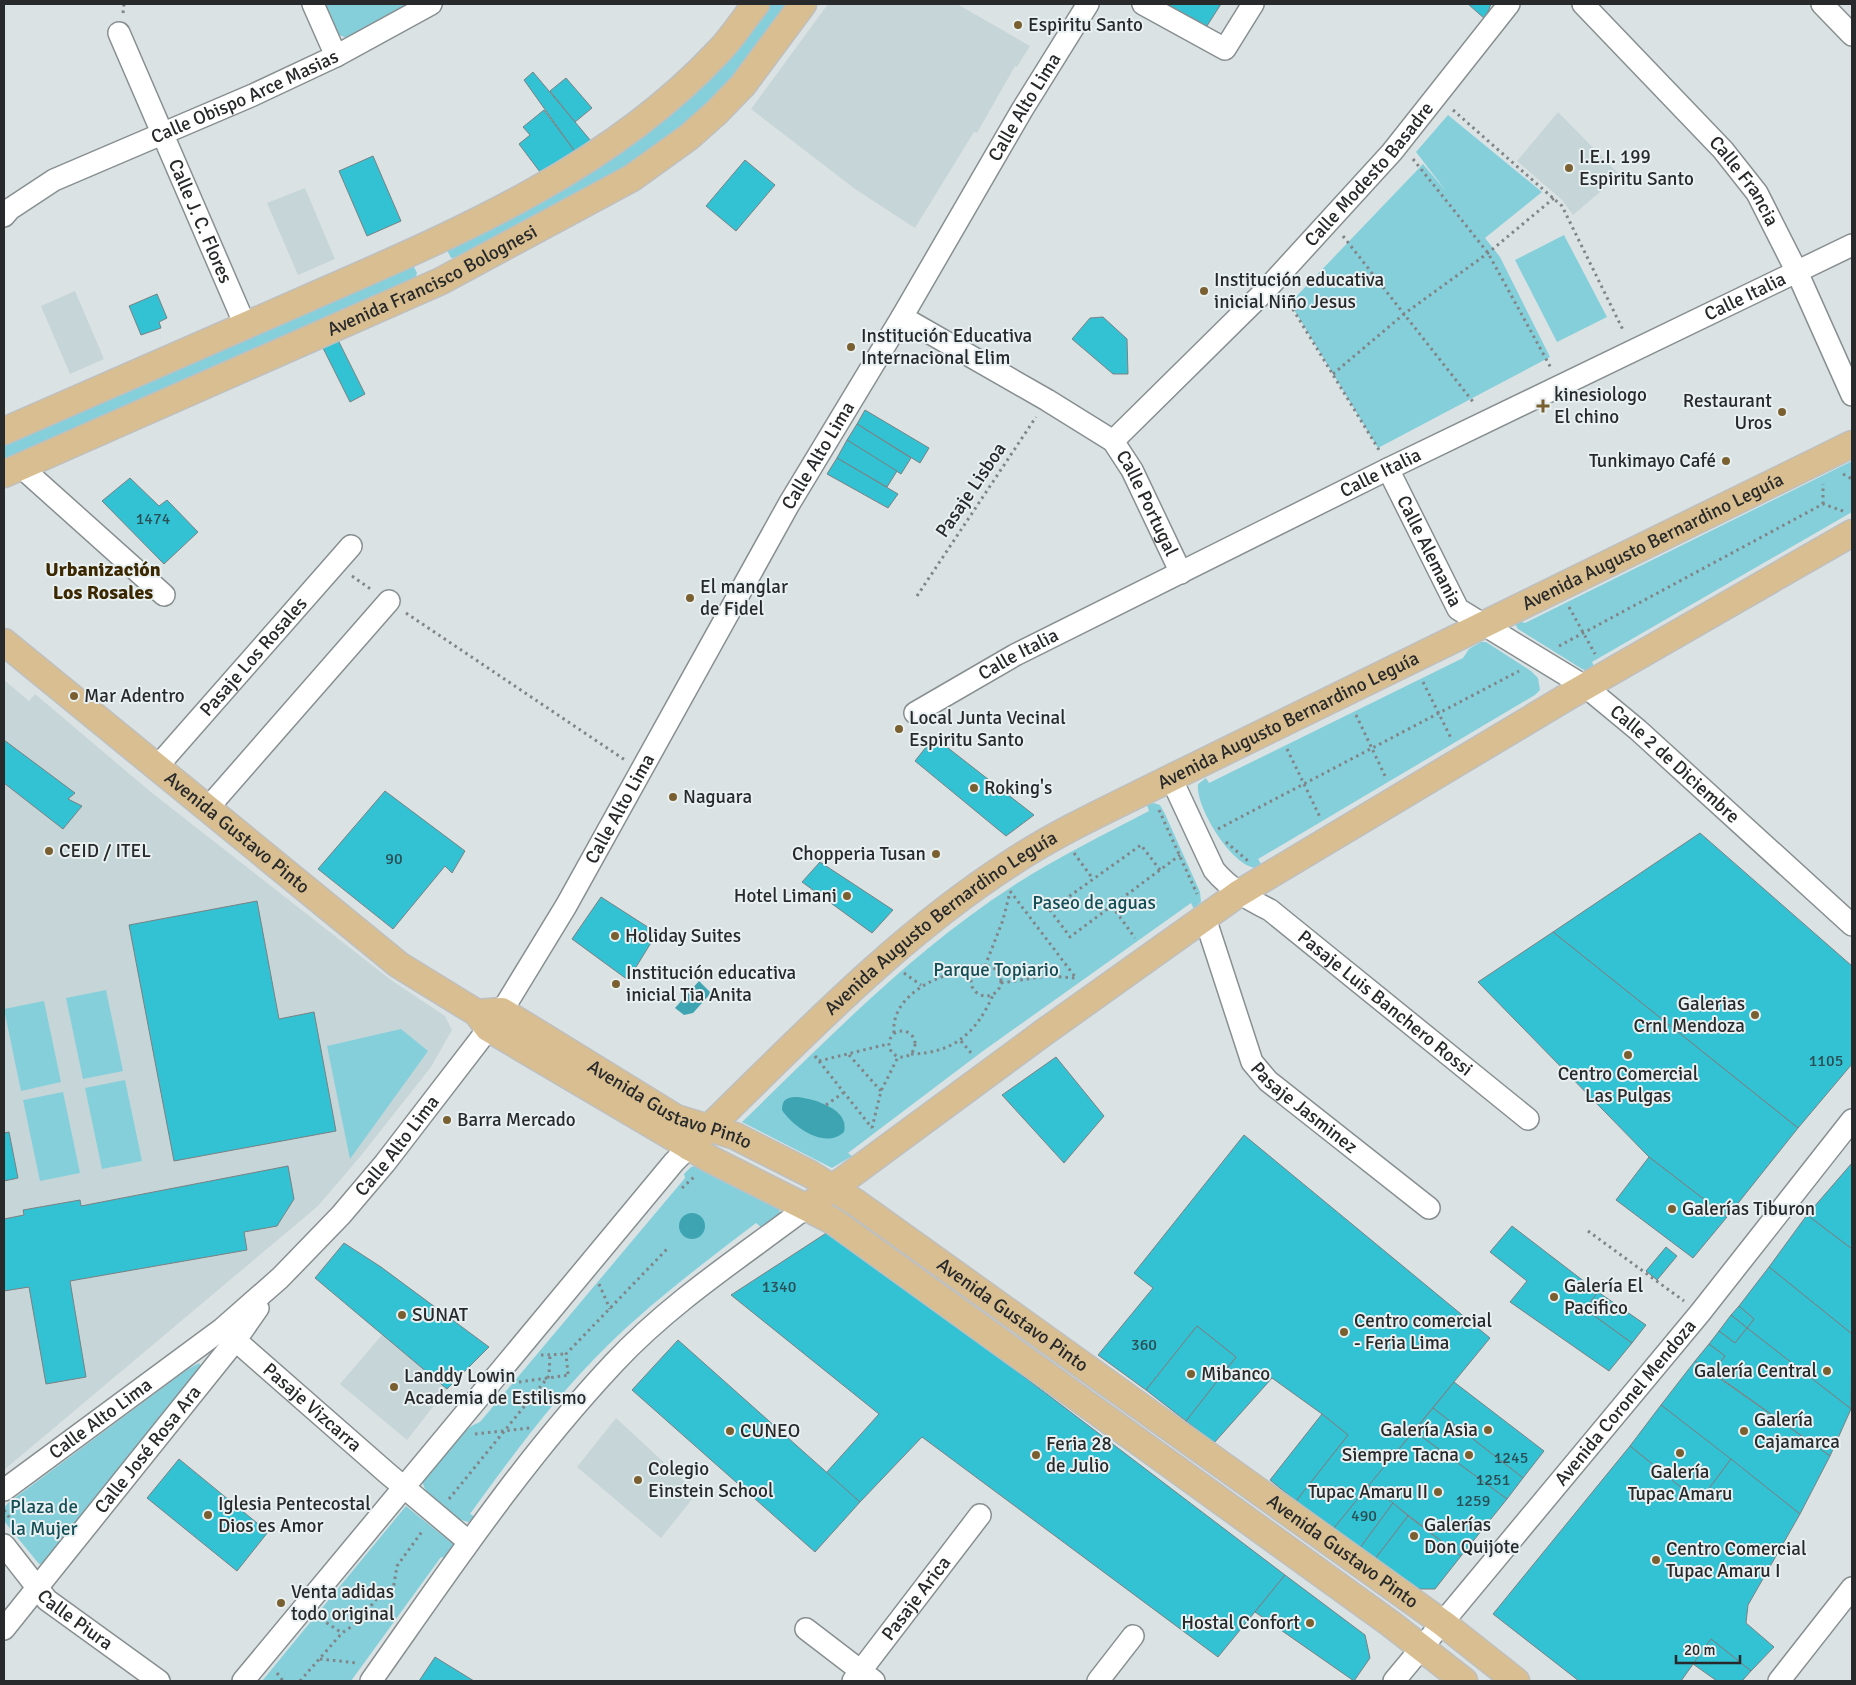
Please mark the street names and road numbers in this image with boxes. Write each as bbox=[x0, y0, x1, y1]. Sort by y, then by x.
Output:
street label: Calle Obispo Arce Masias bbox=[147, 45, 342, 149]
street label: Calle Alto Lima bbox=[983, 49, 1066, 166]
street label: Calle Modesto Basadre bbox=[1299, 97, 1439, 252]
street label: Calle Francia bbox=[1704, 131, 1784, 230]
street label: Calle J. C. Flores bbox=[163, 155, 238, 287]
street label: Avenida Francisco Bolognesi bbox=[324, 219, 541, 342]
street label: Calle Italia bbox=[1700, 267, 1790, 326]
street label: Calle Alto Lima bbox=[776, 397, 860, 514]
street label: Pasaje Lisboa bbox=[930, 438, 1012, 542]
street label: Calle Italia bbox=[1336, 443, 1425, 503]
street label: Calle Portugal bbox=[1110, 446, 1183, 560]
street label: Avenida Augusto Bernardino Leguía bbox=[1518, 467, 1788, 616]
street label: Calle Alemania bbox=[1391, 491, 1467, 611]
street label: Pasaje Los Rosales bbox=[195, 592, 313, 721]
street label: Calle Italia bbox=[974, 623, 1063, 686]
street label: Avenida Augusto Bernardino Leguía bbox=[1153, 646, 1423, 795]
street label: Calle 2 de Diciembre bbox=[1605, 700, 1745, 829]
street label: Calle Alto Lima bbox=[580, 750, 660, 868]
street label: Avenida Gustavo Pinto bbox=[159, 766, 315, 899]
street label: Avenida Augusto Bernardino Leguía bbox=[819, 826, 1062, 1020]
street label: Pasaje Luis Banchero Rossi bbox=[1293, 925, 1478, 1081]
street label: Avenida Gustavo Pinto bbox=[583, 1054, 756, 1155]
street label: Pasaje Jasminez bbox=[1245, 1057, 1362, 1159]
street label: Calle Alto Lima bbox=[350, 1091, 445, 1201]
street label: Avenida Gustavo Pinto bbox=[932, 1253, 1093, 1377]
street label: Avenida Coronel Mendoza bbox=[1549, 1315, 1702, 1491]
street label: Pasaje Vizcarra bbox=[258, 1358, 367, 1457]
street label: Calle Alto Lima bbox=[44, 1373, 157, 1465]
street label: Calle José Rosa Ara bbox=[89, 1381, 206, 1518]
street label: Avenida Gustavo Pinto bbox=[1262, 1489, 1423, 1614]
street label: Pasaje Arica bbox=[876, 1552, 956, 1645]
street label: Calle Piura bbox=[31, 1585, 118, 1656]

